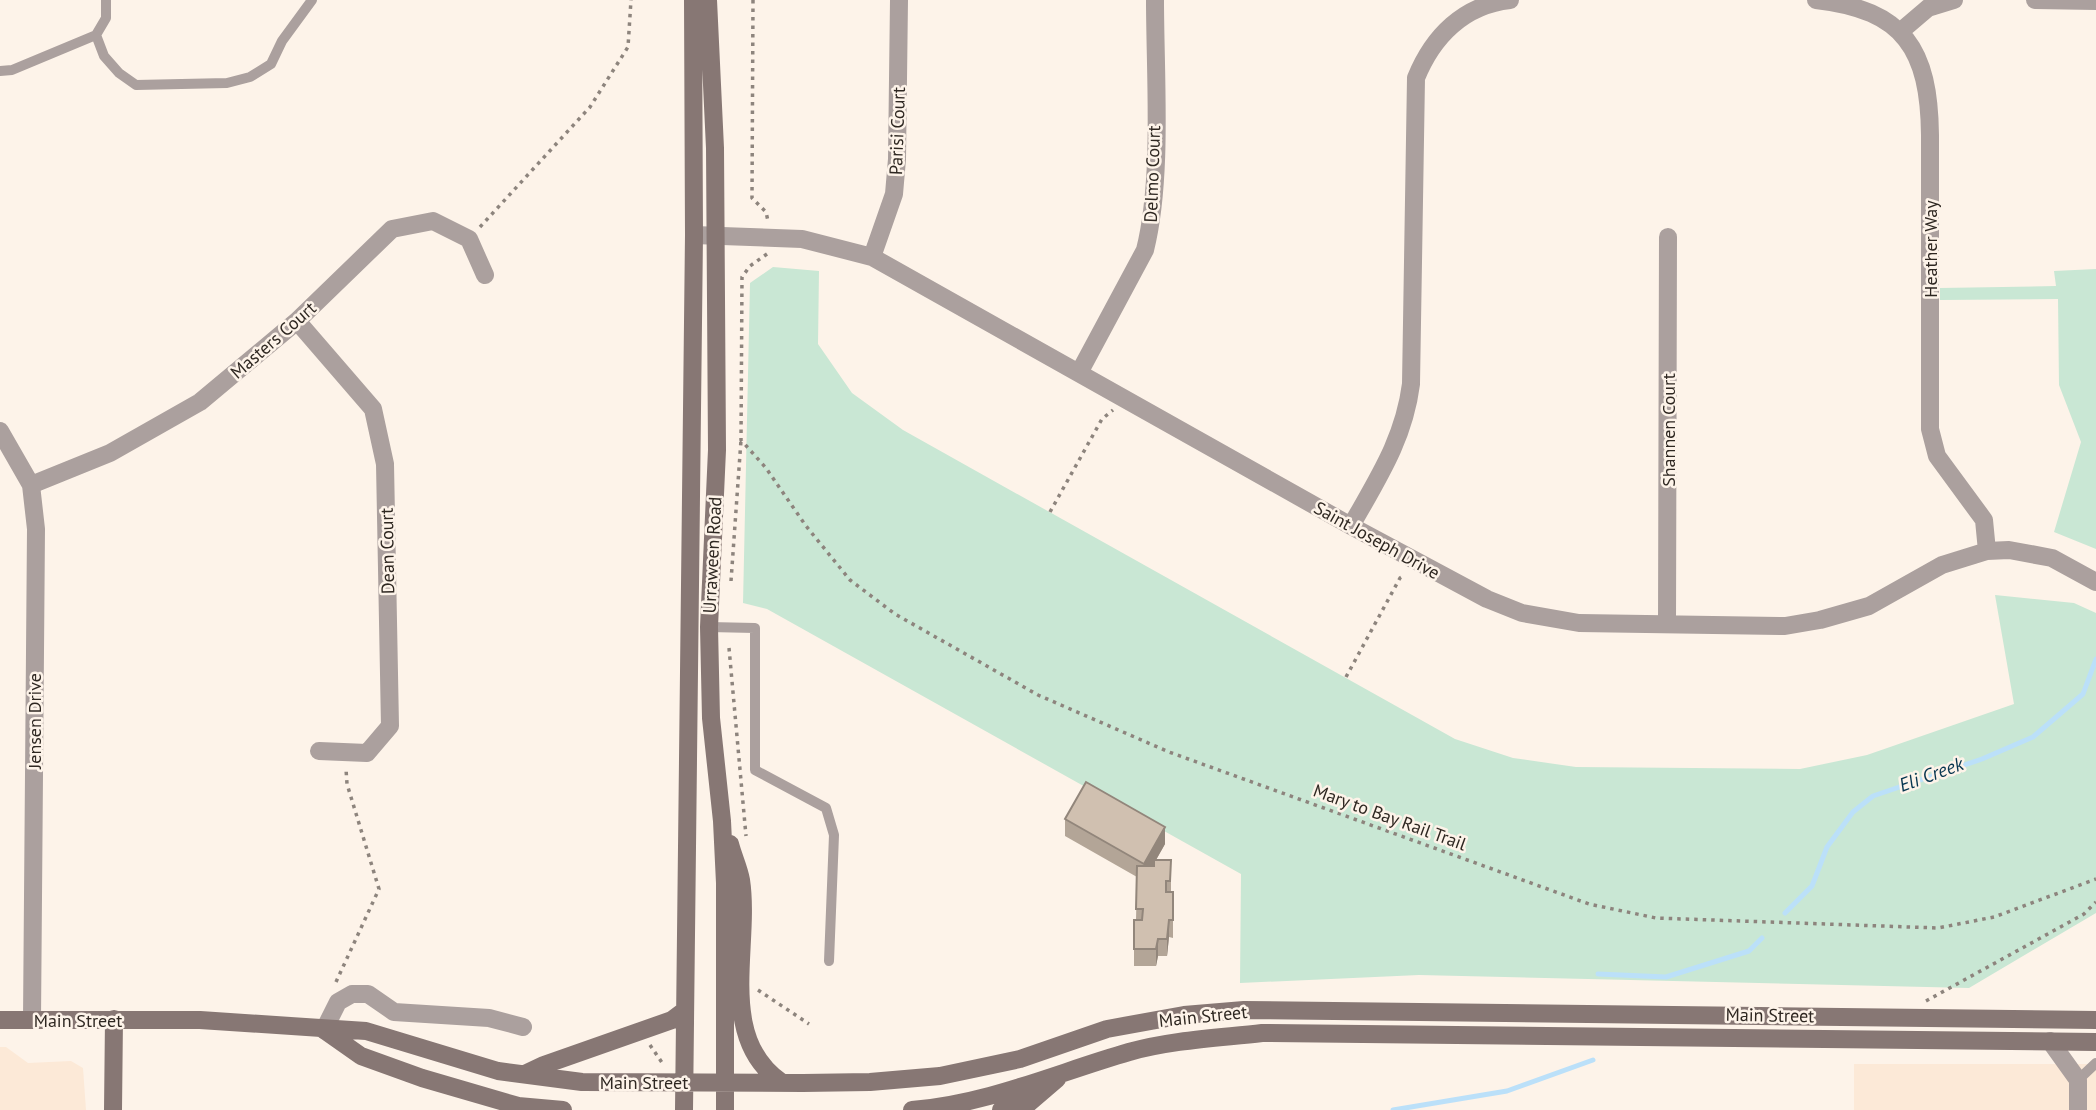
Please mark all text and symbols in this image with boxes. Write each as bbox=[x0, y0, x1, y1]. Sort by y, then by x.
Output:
street label: Parisi Court bbox=[884, 86, 910, 176]
street label: Delmo Court bbox=[1139, 125, 1165, 223]
street label: Heather Way bbox=[1919, 200, 1942, 298]
street label: Masters Court bbox=[225, 297, 321, 383]
street label: Shannen Court bbox=[1657, 373, 1680, 487]
street label: Urraween Road bbox=[697, 496, 727, 614]
street label: Saint Joseph Drive bbox=[1310, 496, 1444, 584]
street label: Dean Court bbox=[375, 508, 399, 594]
street label: Jensen Drive bbox=[23, 673, 46, 770]
water label: Eli Creek bbox=[1895, 751, 1968, 797]
street label: Mary to Bay Rail Trail bbox=[1310, 779, 1470, 856]
street label: Main Street bbox=[1158, 1000, 1248, 1032]
street label: Main Street bbox=[1725, 1003, 1815, 1027]
street label: Main Street bbox=[34, 1009, 122, 1032]
street label: Main Street bbox=[600, 1071, 688, 1094]

